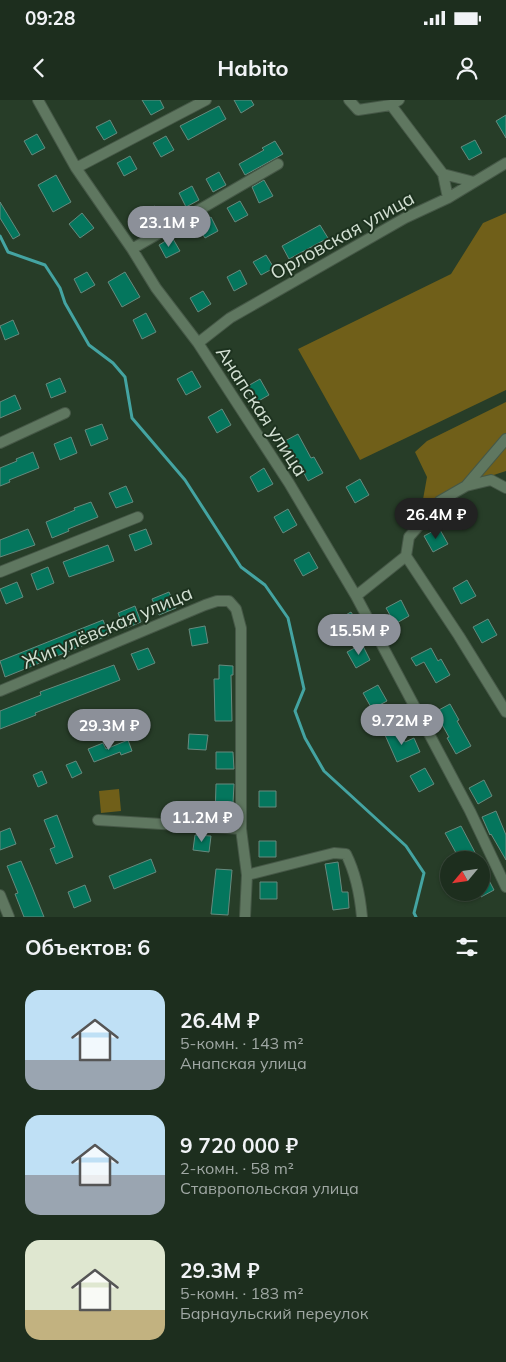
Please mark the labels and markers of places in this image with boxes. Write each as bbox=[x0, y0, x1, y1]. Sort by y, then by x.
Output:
pin: 23.1M ₽ bbox=[123, 206, 215, 248]
pin: 26.4M ₽ bbox=[390, 498, 482, 540]
pin: 15.5M ₽ bbox=[313, 614, 405, 656]
pin: 9.72M ₽ bbox=[356, 704, 448, 746]
pin: 29.3M ₽ bbox=[63, 708, 155, 751]
pin: 11.2M ₽ bbox=[156, 800, 248, 843]

